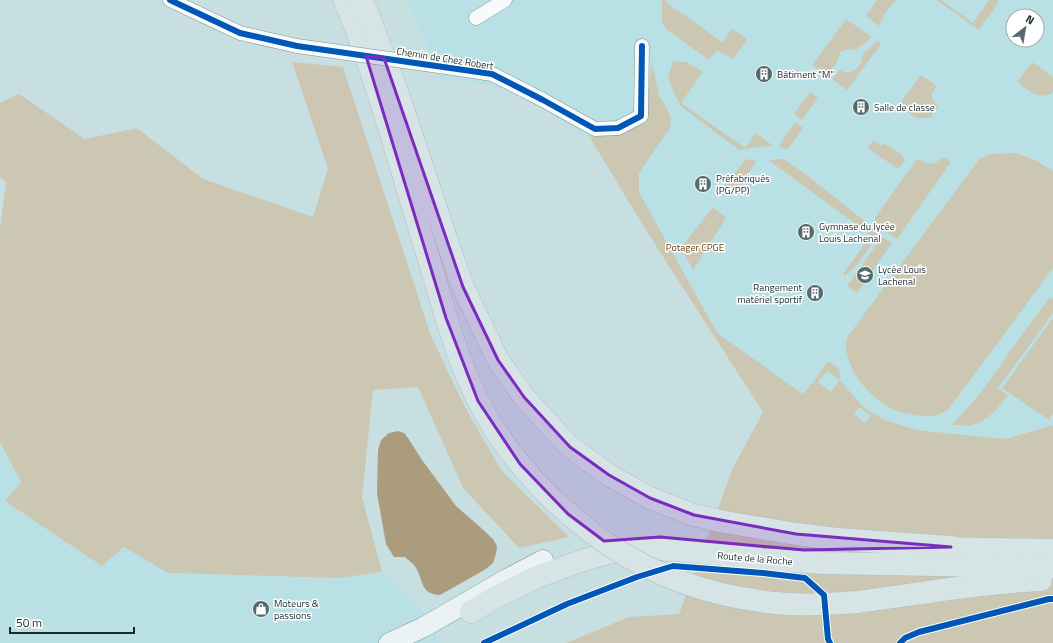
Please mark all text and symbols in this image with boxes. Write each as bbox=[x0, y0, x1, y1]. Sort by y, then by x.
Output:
north arrow bbox=[1005, 8, 1045, 48]
text: N bbox=[1023, 11, 1038, 28]
street label: Chemin de Chez Robert bbox=[395, 43, 495, 74]
building icon: Bâtiment "M" bbox=[754, 64, 774, 84]
place label: Bâtiment "M" bbox=[777, 67, 834, 82]
building icon: Salle de classe bbox=[851, 97, 871, 117]
place label: Salle de classe bbox=[874, 100, 935, 115]
place label: Préfabriqués (PG/PP) bbox=[716, 171, 770, 198]
building icon: Préfabriqués (PG/PP) bbox=[693, 174, 713, 194]
place label: Gymnase du lycée Louis Lachenal bbox=[819, 219, 895, 246]
building icon: Gymnase du lycée Louis Lachenal bbox=[796, 222, 816, 242]
park label: Potager CPGE bbox=[666, 240, 725, 255]
place label: Lycée Louis Lachenal bbox=[878, 262, 926, 289]
school or university icon: Lycée Louis Lachenal bbox=[855, 265, 875, 285]
place label: Rangement matériel sportif bbox=[737, 280, 803, 307]
building icon: Rangement matériel sportif bbox=[805, 283, 825, 303]
street label: Route de la Roche bbox=[717, 548, 793, 569]
place label: Moteurs & passions bbox=[274, 596, 319, 623]
shop icon: Moteurs & passions bbox=[251, 599, 271, 619]
scale bar bbox=[10, 609, 134, 635]
text: 50 m bbox=[16, 613, 42, 632]

